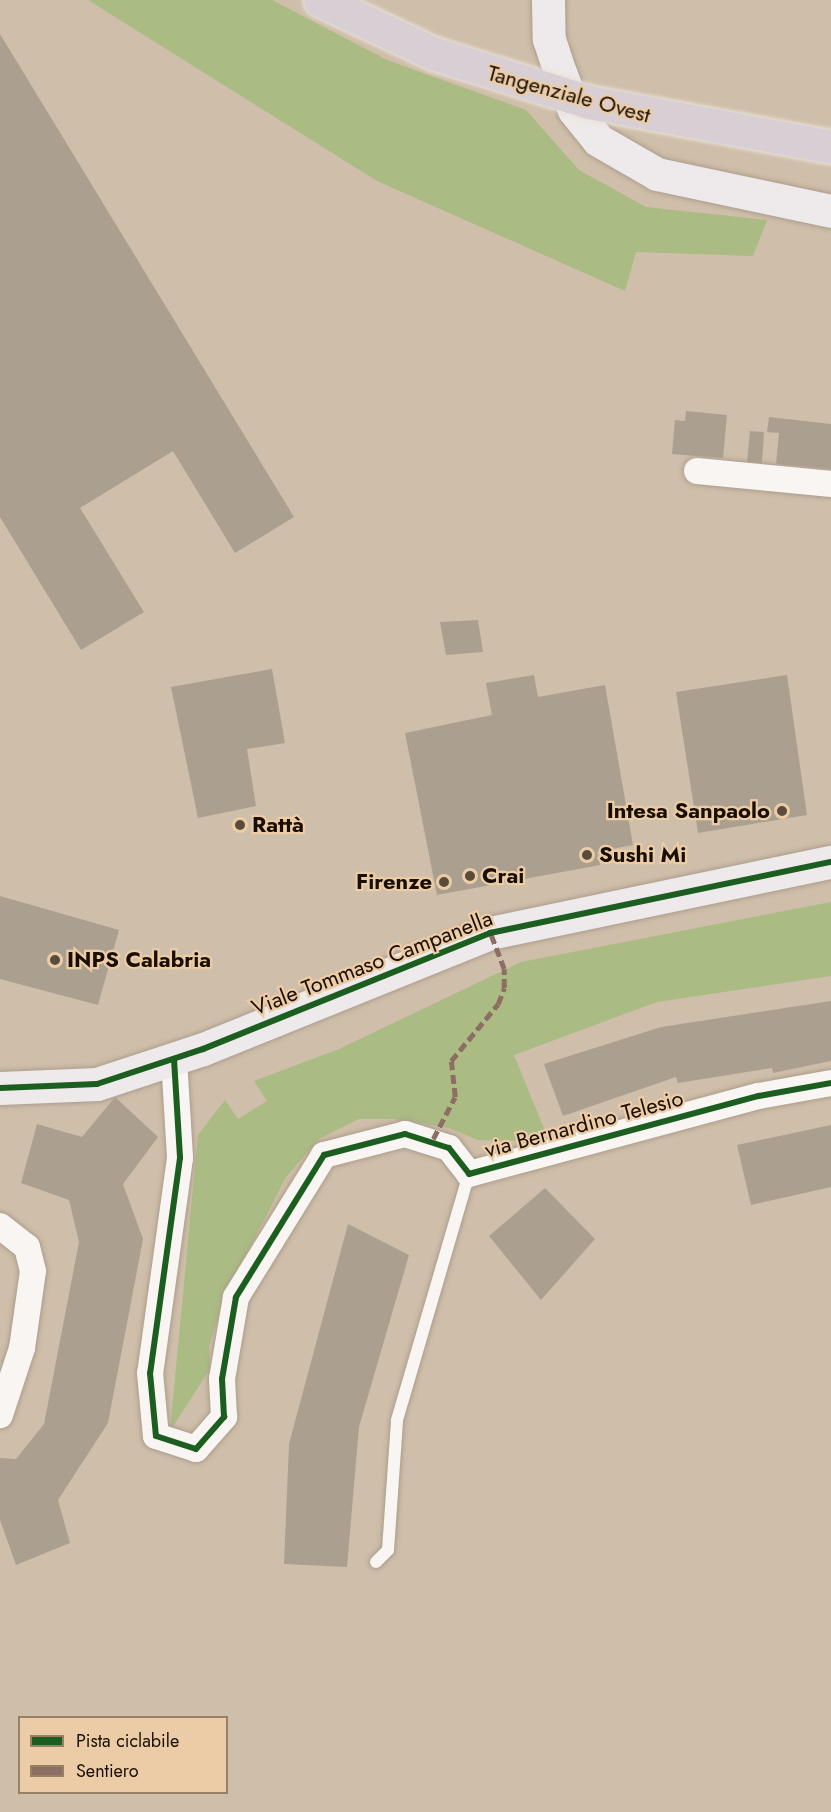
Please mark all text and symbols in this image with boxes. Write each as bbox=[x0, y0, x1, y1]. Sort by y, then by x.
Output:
street label: Tangenziale Ovest bbox=[485, 60, 653, 128]
place label: Intesa Sanpaolo bbox=[607, 798, 770, 824]
marker: Intesa Sanpaolo bbox=[775, 804, 789, 818]
place label: Rattà bbox=[252, 812, 304, 838]
marker: Rattà bbox=[233, 818, 247, 832]
place label: Sushi Mi bbox=[599, 842, 686, 868]
marker: Sushi Mi bbox=[580, 848, 594, 862]
place label: Crai bbox=[482, 863, 524, 889]
place label: Firenze bbox=[356, 869, 432, 895]
marker: Crai bbox=[463, 869, 477, 883]
marker: Firenze bbox=[437, 875, 451, 889]
street label: Viale Tommaso Campanella bbox=[248, 905, 496, 1021]
place label: INPS Calabria bbox=[67, 947, 211, 973]
marker: INPS Calabria bbox=[48, 953, 62, 967]
street label: via Bernardino Telesio bbox=[482, 1085, 686, 1163]
legend bbox=[18, 1716, 228, 1794]
text: Pista ciclabile bbox=[76, 1728, 179, 1754]
text: Sentiero bbox=[76, 1758, 139, 1784]

